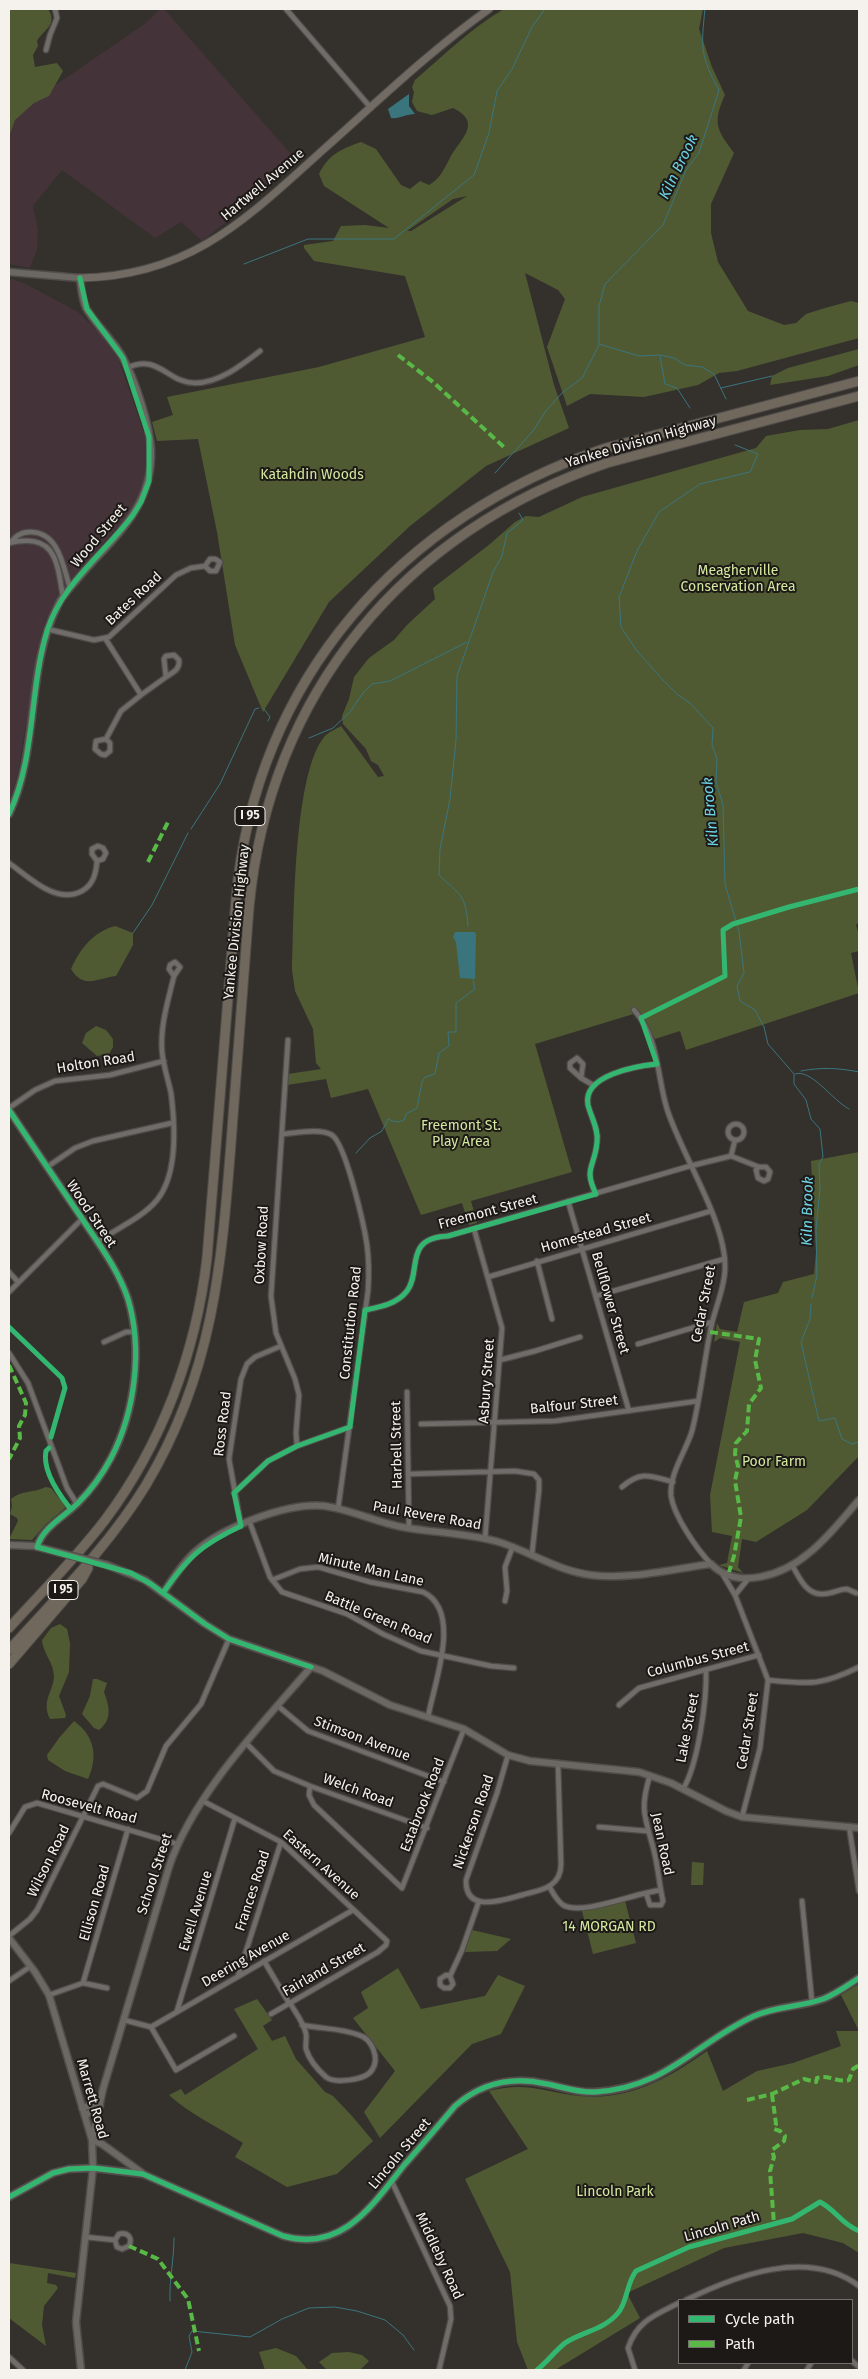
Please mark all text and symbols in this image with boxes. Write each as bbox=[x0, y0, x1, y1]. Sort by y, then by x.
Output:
water label: Kiln Brook bbox=[656, 132, 702, 202]
street label: Hartwell Avenue bbox=[218, 145, 308, 225]
street label: Yankee Division Highway bbox=[564, 412, 718, 472]
park label: Katahdin Woods bbox=[260, 467, 364, 483]
street label: Wood Street bbox=[68, 501, 130, 571]
park label: Meagherville Conservation Area bbox=[681, 563, 795, 596]
street label: Bates Road bbox=[102, 569, 166, 629]
water label: Kiln Brook bbox=[699, 777, 723, 847]
road number: I 95 bbox=[235, 806, 265, 826]
street label: Yankee Division Highway bbox=[220, 844, 254, 1000]
street label: Holton Road bbox=[56, 1049, 136, 1077]
park label: Freemont St. Play Area bbox=[421, 1118, 501, 1150]
water label: Kiln Brook bbox=[798, 1176, 818, 1246]
street label: Wood Street bbox=[62, 1177, 120, 1251]
street label: Freemont Street bbox=[437, 1191, 539, 1233]
street label: Oxbow Road bbox=[252, 1205, 272, 1285]
street label: Homestead Street bbox=[539, 1209, 653, 1257]
street label: Bellflower Street bbox=[587, 1250, 633, 1356]
street label: Cedar Street bbox=[688, 1264, 720, 1344]
street label: Constitution Road bbox=[337, 1265, 365, 1381]
street label: Asbury Street bbox=[476, 1338, 498, 1424]
street label: Ross Road bbox=[211, 1391, 235, 1457]
street label: Balfour Street bbox=[529, 1392, 619, 1418]
street label: Harbell Street bbox=[388, 1401, 406, 1489]
park label: Poor Farm bbox=[742, 1454, 806, 1470]
street label: Paul Revere Road bbox=[371, 1498, 483, 1534]
street label: Minute Man Lane bbox=[316, 1550, 426, 1590]
road number: I 95 bbox=[48, 1580, 78, 1600]
street label: Battle Green Road bbox=[322, 1588, 434, 1648]
street label: Columbus Street bbox=[645, 1638, 751, 1682]
street label: Cedar Street bbox=[734, 1691, 762, 1771]
street label: Lake Street bbox=[673, 1692, 703, 1764]
street label: Stimson Avenue bbox=[312, 1713, 412, 1765]
street label: Estabrook Road bbox=[397, 1756, 449, 1854]
street label: Welch Road bbox=[320, 1770, 396, 1812]
street label: Nickerson Road bbox=[450, 1772, 498, 1872]
street label: Roosevelt Road bbox=[39, 1786, 139, 1828]
street label: Jean Road bbox=[647, 1811, 677, 1877]
street label: Wilson Road bbox=[24, 1822, 74, 1900]
street label: Eastern Avenue bbox=[279, 1826, 363, 1904]
street label: School Street bbox=[134, 1831, 176, 1917]
street label: Frances Road bbox=[232, 1849, 274, 1933]
street label: Ellison Road bbox=[76, 1863, 114, 1943]
street label: Ewell Avenue bbox=[176, 1869, 216, 1953]
park label: 14 MORGAN RD bbox=[562, 1919, 656, 1935]
street label: Deering Avenue bbox=[199, 1927, 293, 1991]
street label: Fairland Street bbox=[280, 1939, 368, 2001]
street label: Marrett Road bbox=[73, 2057, 111, 2141]
street label: Lincoln Street bbox=[365, 2115, 435, 2193]
park label: Lincoln Park bbox=[576, 2184, 654, 2200]
street label: Lincoln Path bbox=[682, 2208, 762, 2246]
street label: Middleby Road bbox=[411, 2210, 467, 2302]
legend bbox=[678, 2299, 853, 2364]
text: Cycle path bbox=[725, 2310, 795, 2328]
text: Path bbox=[725, 2335, 755, 2353]

